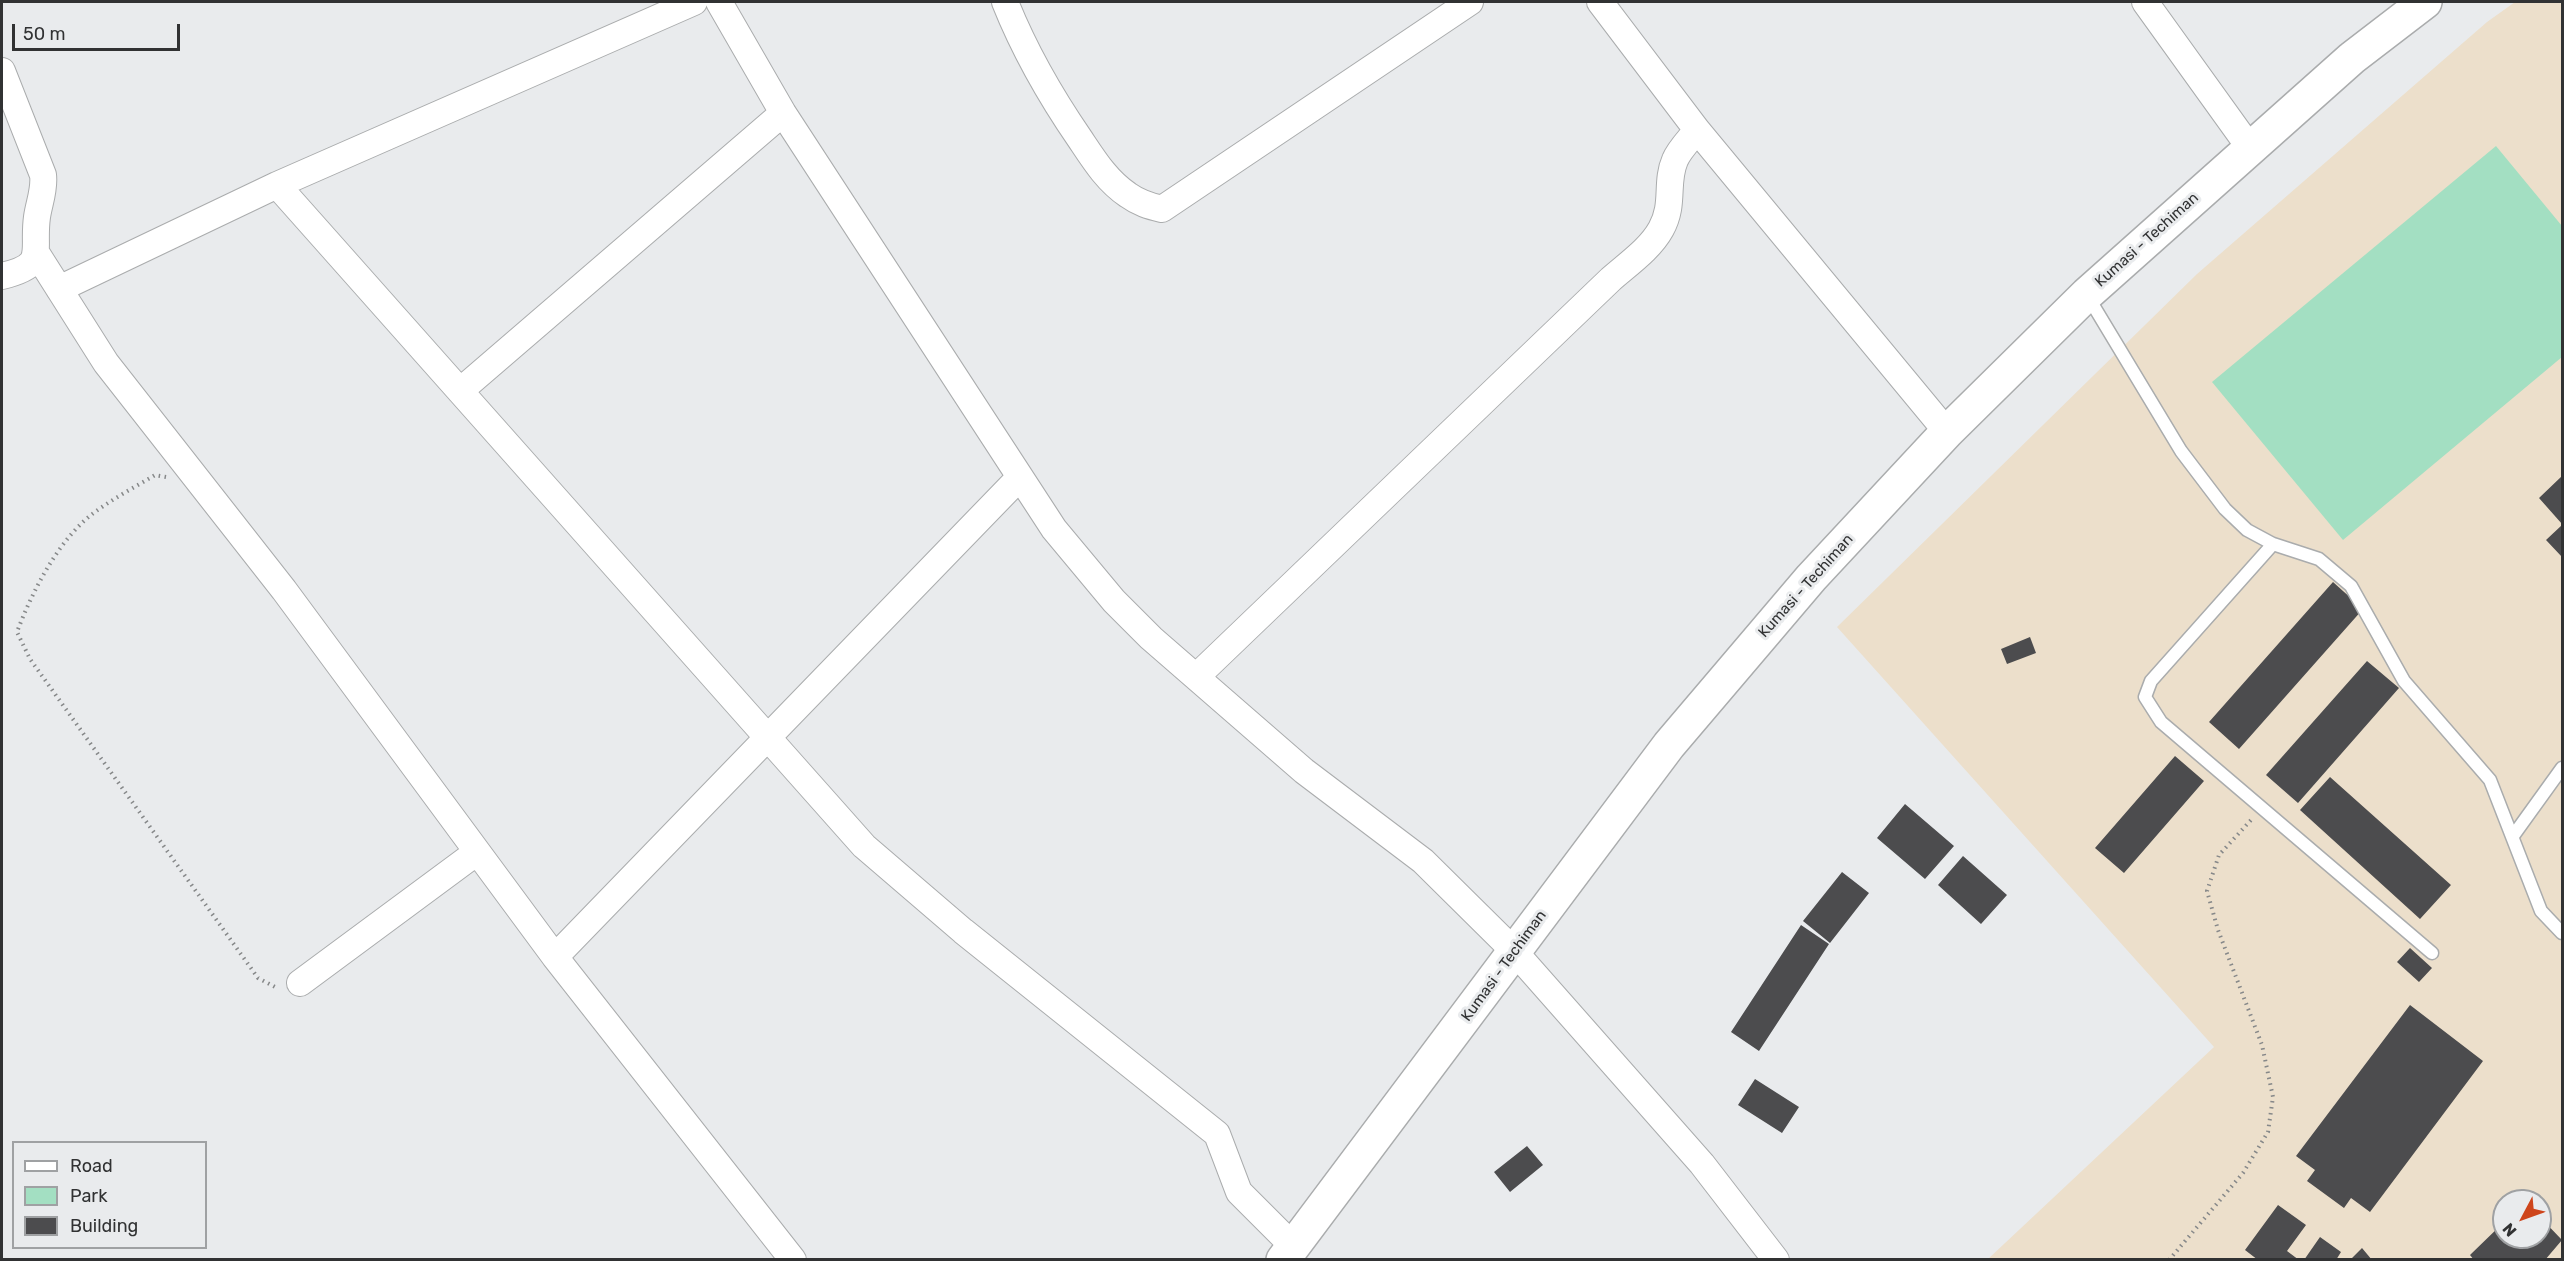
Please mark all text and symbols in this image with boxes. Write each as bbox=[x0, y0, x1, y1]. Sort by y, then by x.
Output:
scale bar bbox=[15, 12, 183, 50]
text: 50 m bbox=[23, 23, 66, 45]
street label: Kumasi - Techiman bbox=[2092, 189, 2202, 291]
street label: Kumasi - Techiman bbox=[1755, 531, 1857, 641]
street label: Kumasi - Techiman bbox=[1458, 907, 1550, 1025]
legend bbox=[12, 1141, 207, 1249]
text: Road bbox=[70, 1155, 113, 1177]
text: Park bbox=[70, 1185, 107, 1207]
north arrow bbox=[2492, 1189, 2552, 1249]
text: Building bbox=[70, 1215, 138, 1237]
text: N bbox=[2499, 1219, 2520, 1240]

